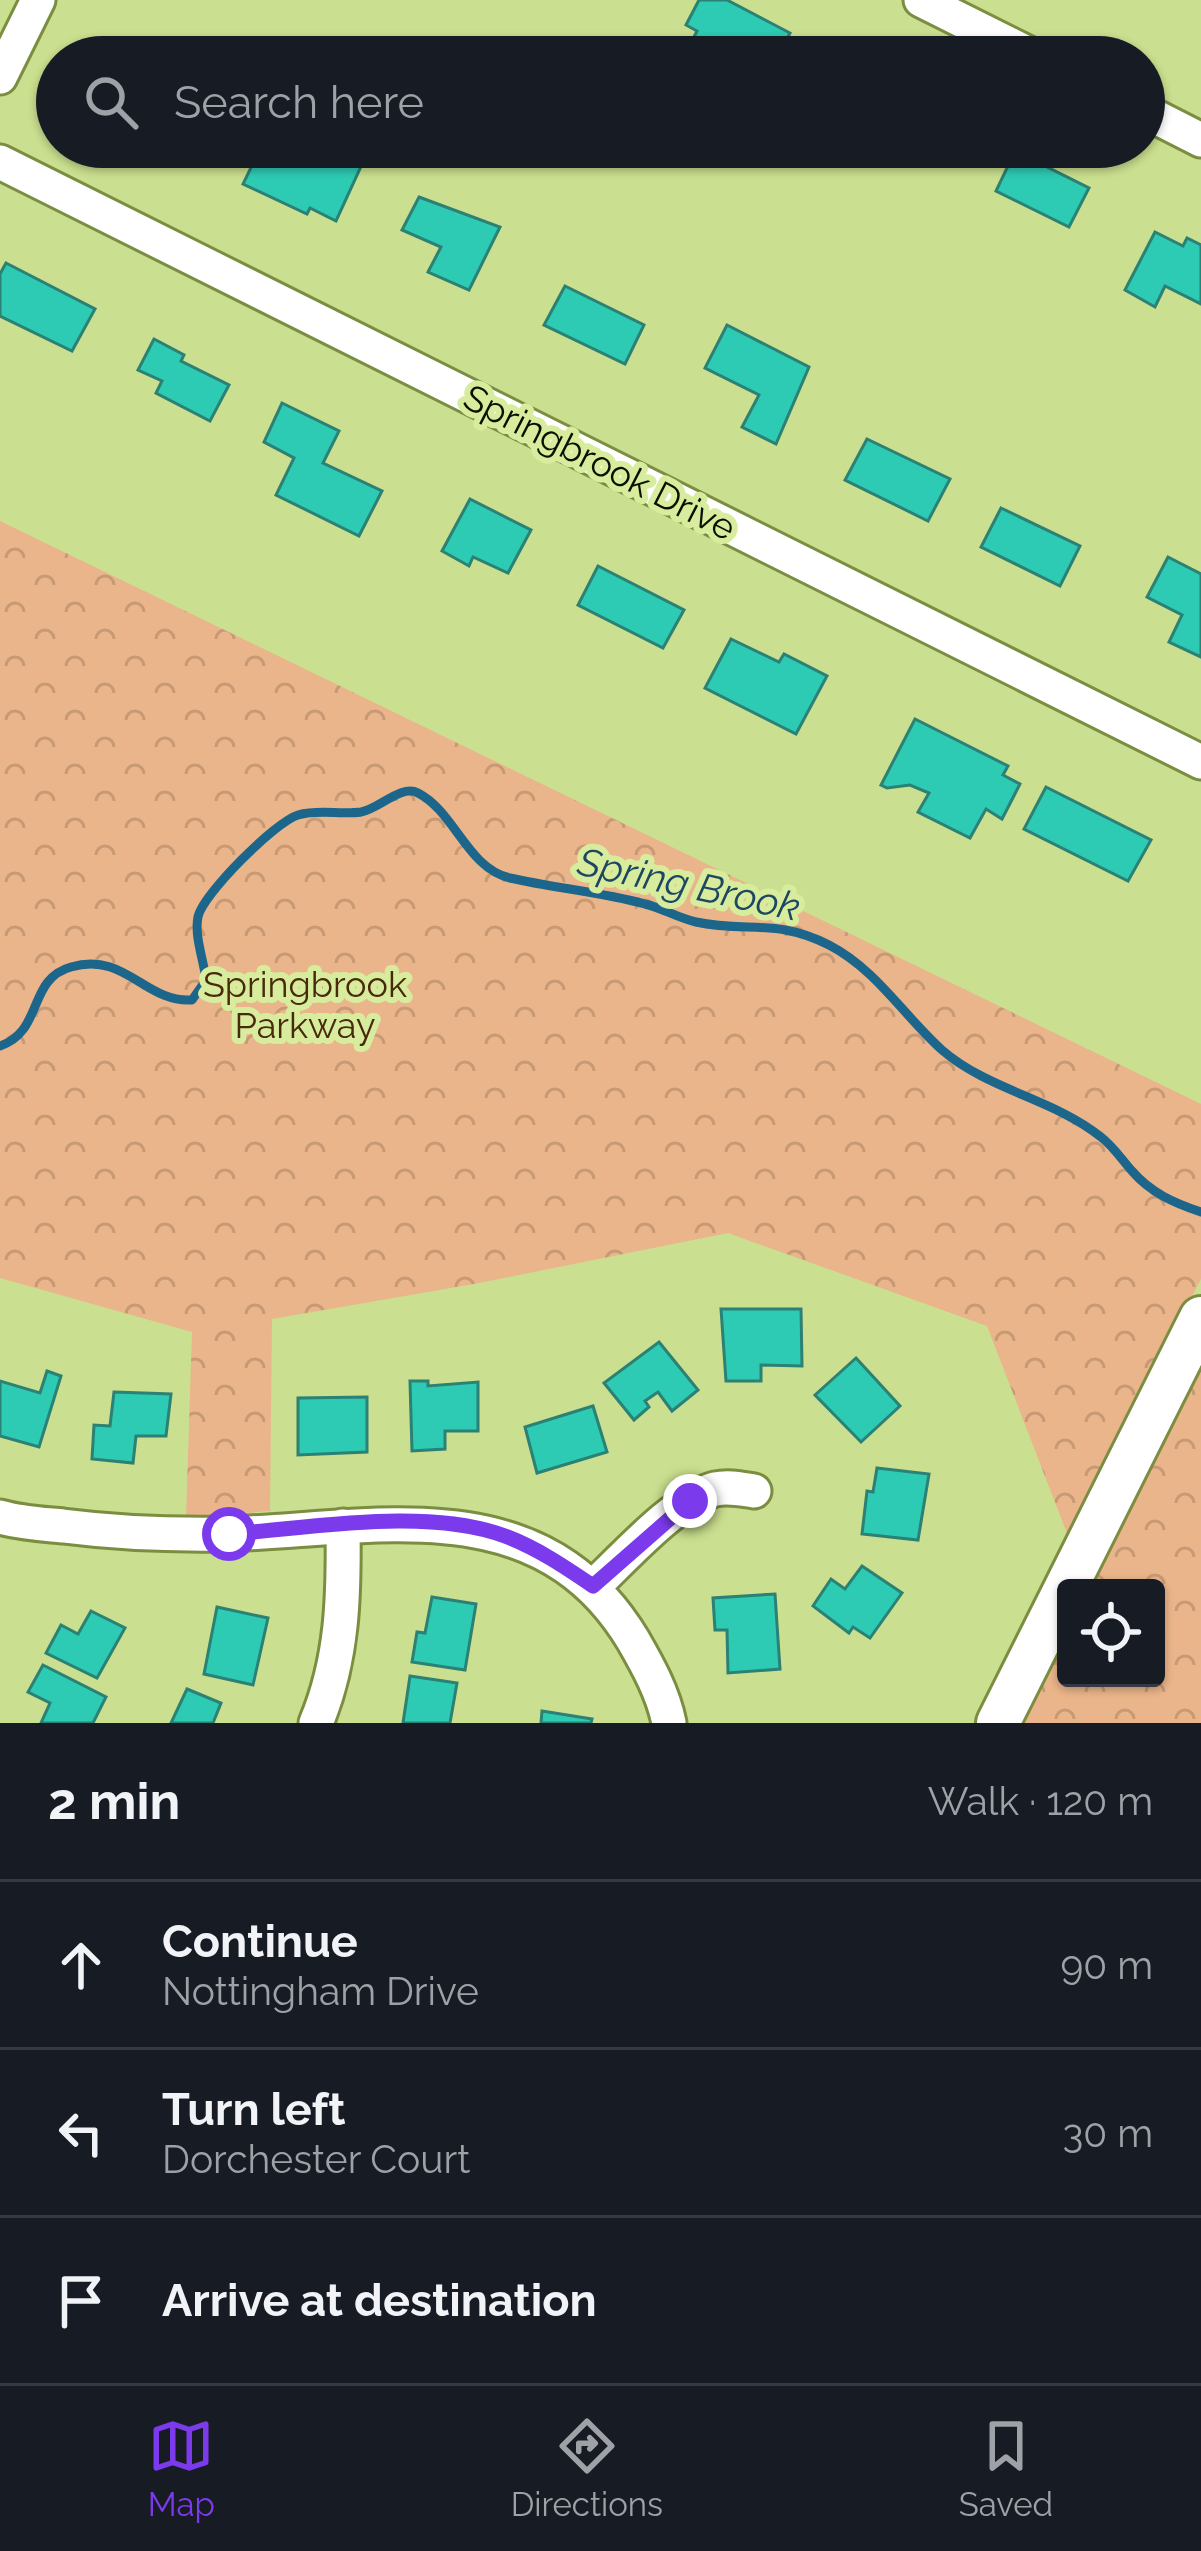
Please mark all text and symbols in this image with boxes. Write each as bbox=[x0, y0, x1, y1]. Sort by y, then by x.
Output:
search box bbox=[36, 36, 1165, 168]
icon: search bbox=[78, 69, 144, 135]
text: Search here bbox=[174, 76, 424, 129]
street label: Springbrook Drive bbox=[457, 375, 743, 549]
water label: Spring Brook bbox=[573, 838, 804, 930]
park label: Springbrook Parkway bbox=[203, 963, 407, 1046]
route end bbox=[663, 1474, 717, 1528]
route start bbox=[202, 1507, 256, 1561]
map controls bbox=[1057, 1579, 1165, 1687]
button: locate bbox=[1057, 1579, 1165, 1687]
text: 2 min bbox=[48, 1771, 180, 1831]
text: Walk · 120 m bbox=[928, 1778, 1153, 1824]
text: Continue bbox=[162, 1915, 358, 1968]
icon: ahead bbox=[48, 1932, 114, 1998]
text: 90 m bbox=[1060, 1942, 1153, 1988]
text: Nottingham Drive bbox=[162, 1968, 479, 2014]
text: Turn left bbox=[162, 2083, 345, 2136]
icon: left bbox=[48, 2100, 114, 2166]
text: 30 m bbox=[1063, 2110, 1153, 2156]
text: Dorchester Court bbox=[162, 2136, 470, 2182]
icon: arrive bbox=[48, 2268, 114, 2334]
text: Arrive at destination bbox=[162, 2274, 597, 2327]
tab: Map bbox=[148, 2413, 215, 2524]
tab: Directions bbox=[511, 2413, 663, 2524]
tab: Saved bbox=[959, 2413, 1053, 2524]

